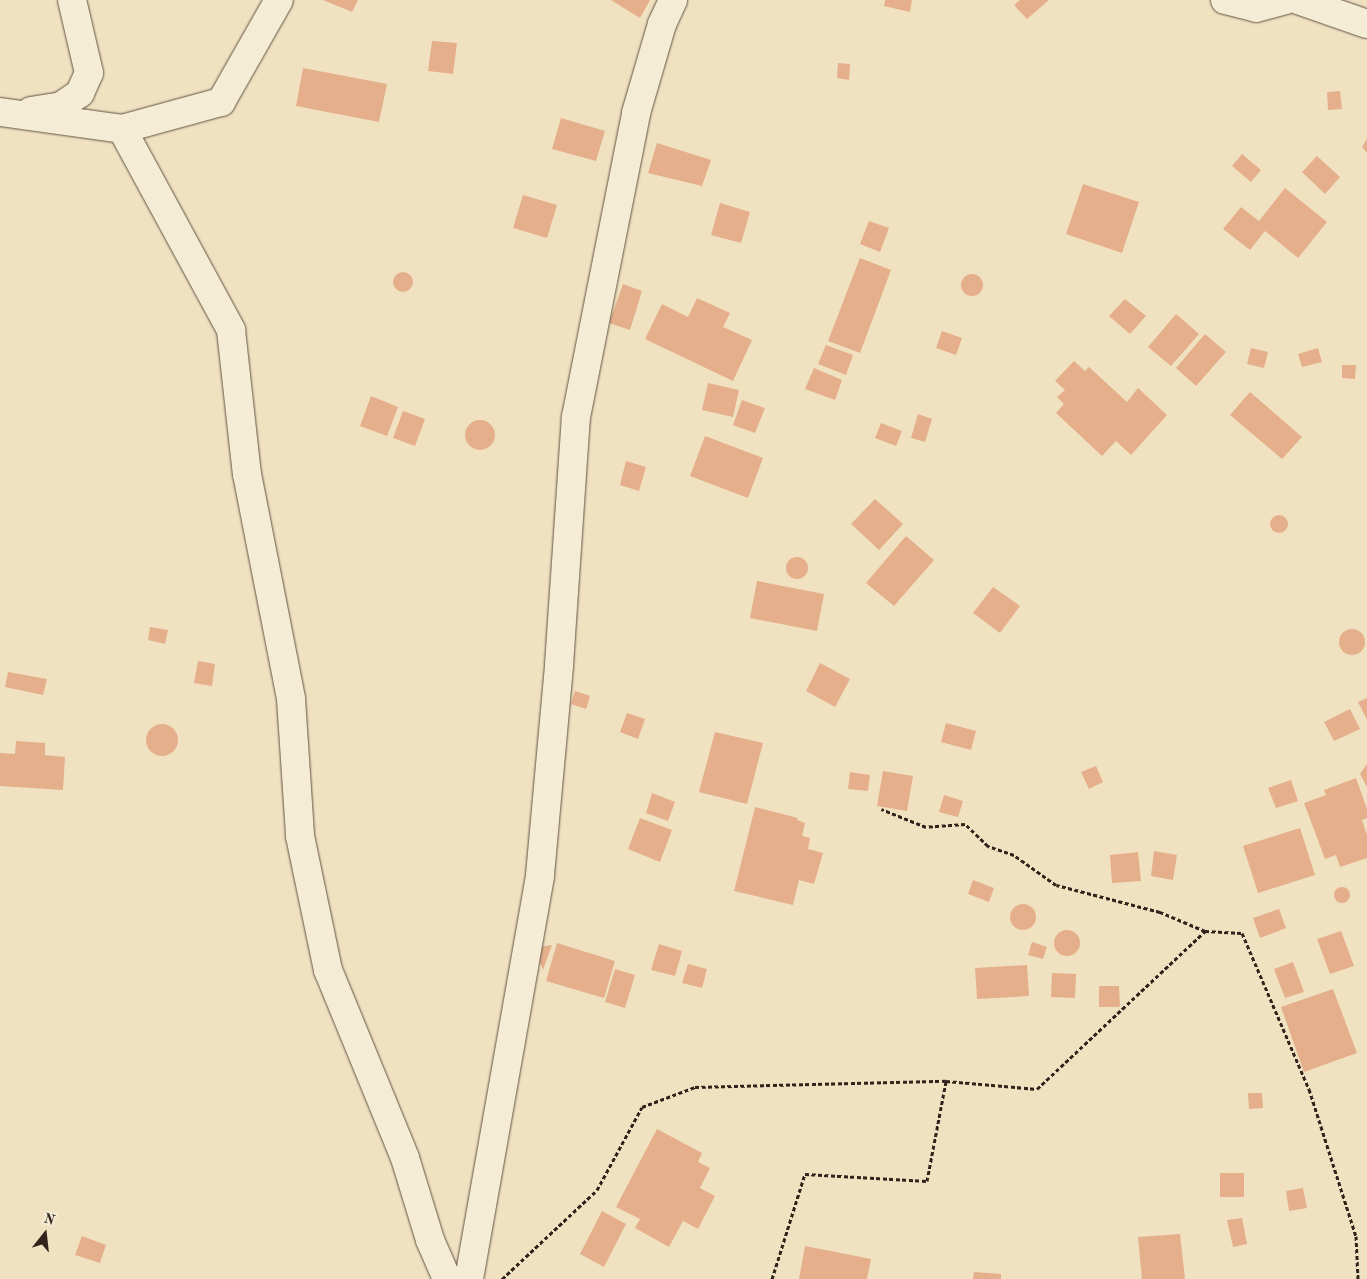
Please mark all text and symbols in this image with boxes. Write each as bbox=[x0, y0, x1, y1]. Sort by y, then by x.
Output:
north arrow bbox=[20, 1209, 70, 1259]
text: N bbox=[42, 1211, 56, 1228]

